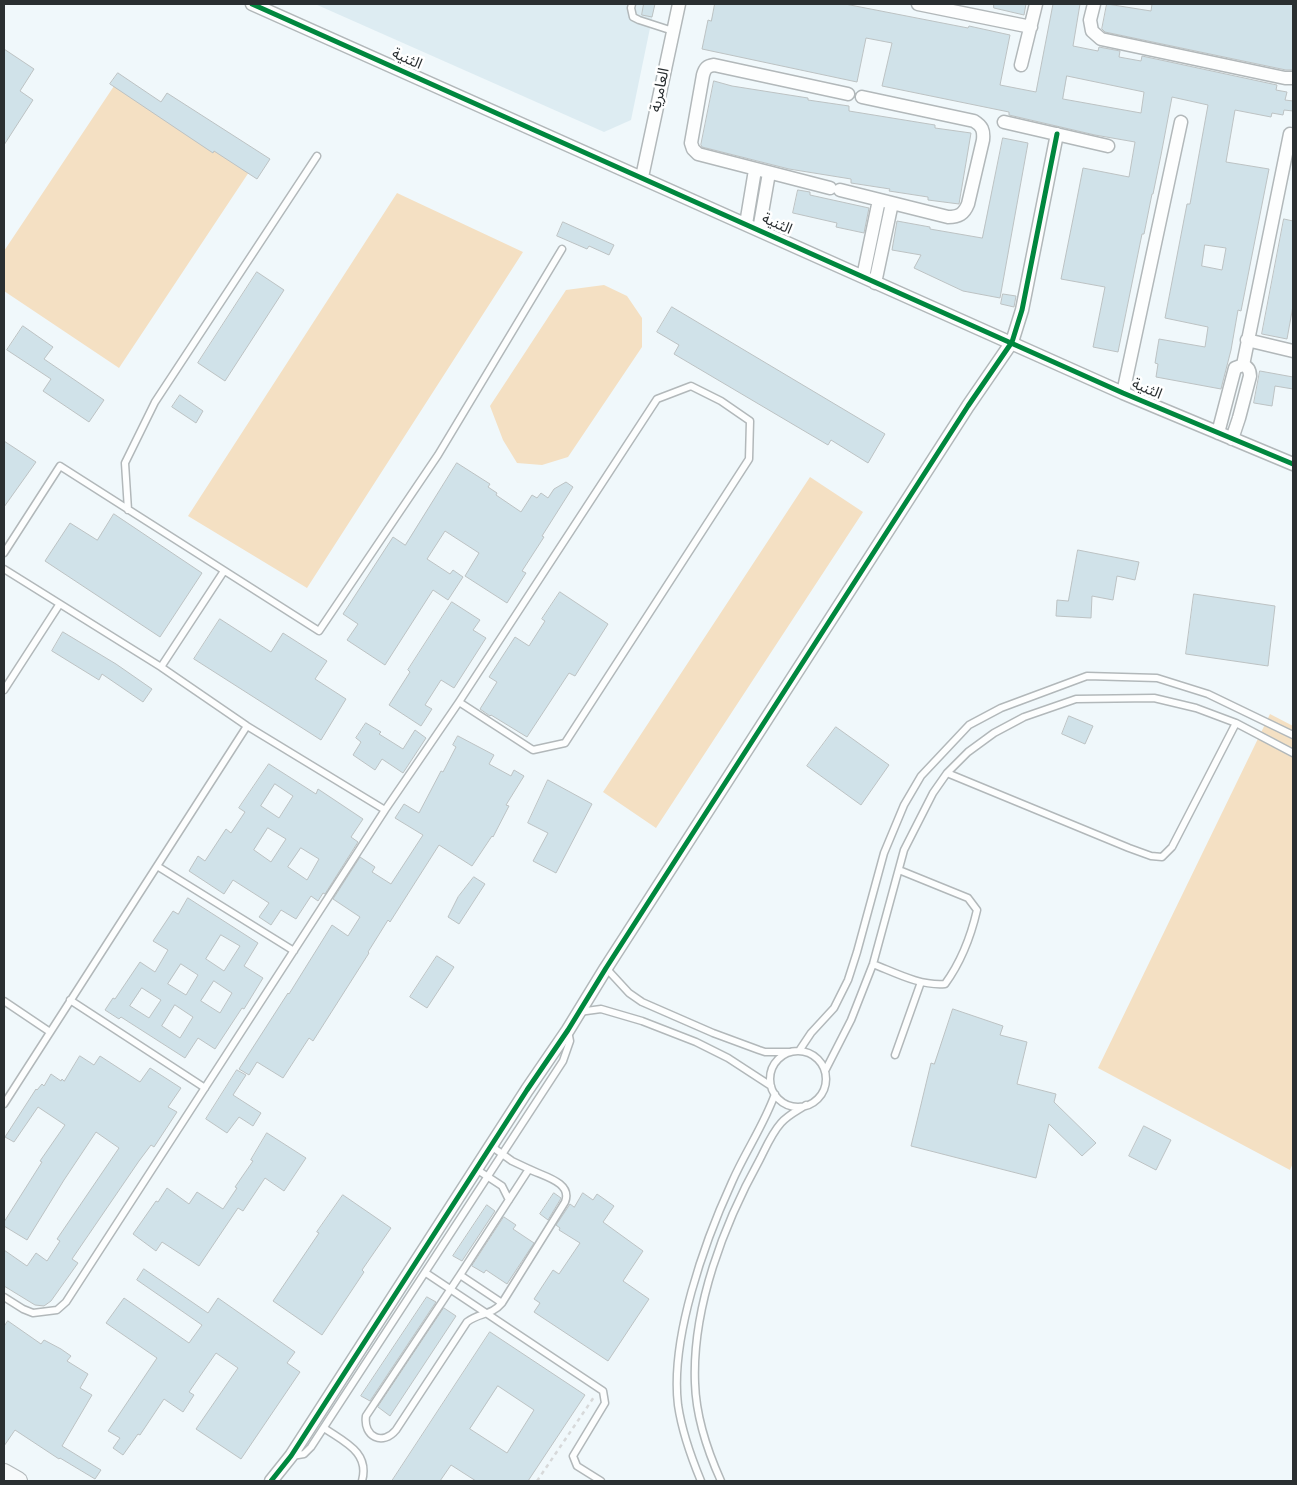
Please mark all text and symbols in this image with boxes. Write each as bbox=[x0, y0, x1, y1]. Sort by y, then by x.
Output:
street label: الثنية bbox=[389, 44, 425, 74]
street label: العامرية bbox=[647, 66, 673, 114]
street label: الثنية bbox=[759, 209, 795, 239]
street label: الثنية bbox=[1129, 375, 1165, 403]

